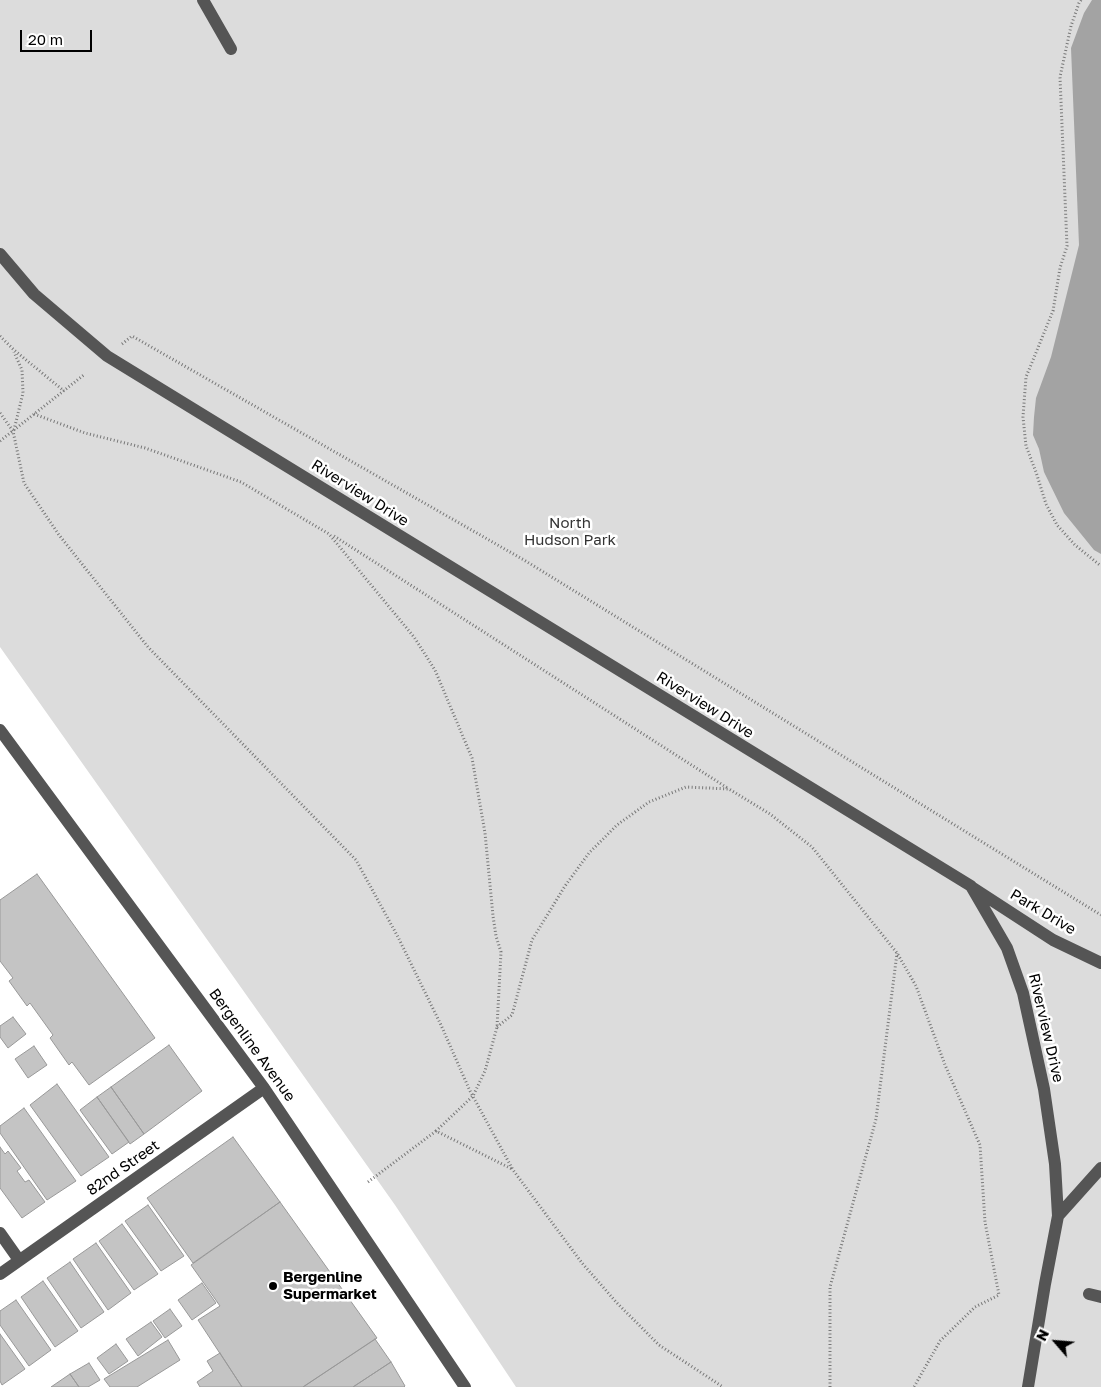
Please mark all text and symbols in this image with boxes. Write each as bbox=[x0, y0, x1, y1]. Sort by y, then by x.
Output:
scale bar bbox=[22, 20, 95, 52]
text: 20 m bbox=[28, 30, 63, 48]
street label: Riverview Drive bbox=[308, 456, 412, 530]
park label: North Hudson Park bbox=[524, 514, 616, 549]
street label: Riverview Drive bbox=[653, 668, 757, 742]
street label: Park Drive bbox=[1007, 885, 1079, 939]
street label: Riverview Drive bbox=[1025, 972, 1067, 1084]
street label: Bergenline Avenue bbox=[205, 985, 299, 1105]
street label: 82nd Street bbox=[83, 1136, 163, 1200]
place label: Bergenline Supermarket bbox=[283, 1268, 377, 1303]
marker: Bergenline Supermarket bbox=[267, 1280, 279, 1292]
north arrow bbox=[1031, 1317, 1081, 1367]
text: N bbox=[1032, 1326, 1052, 1344]

